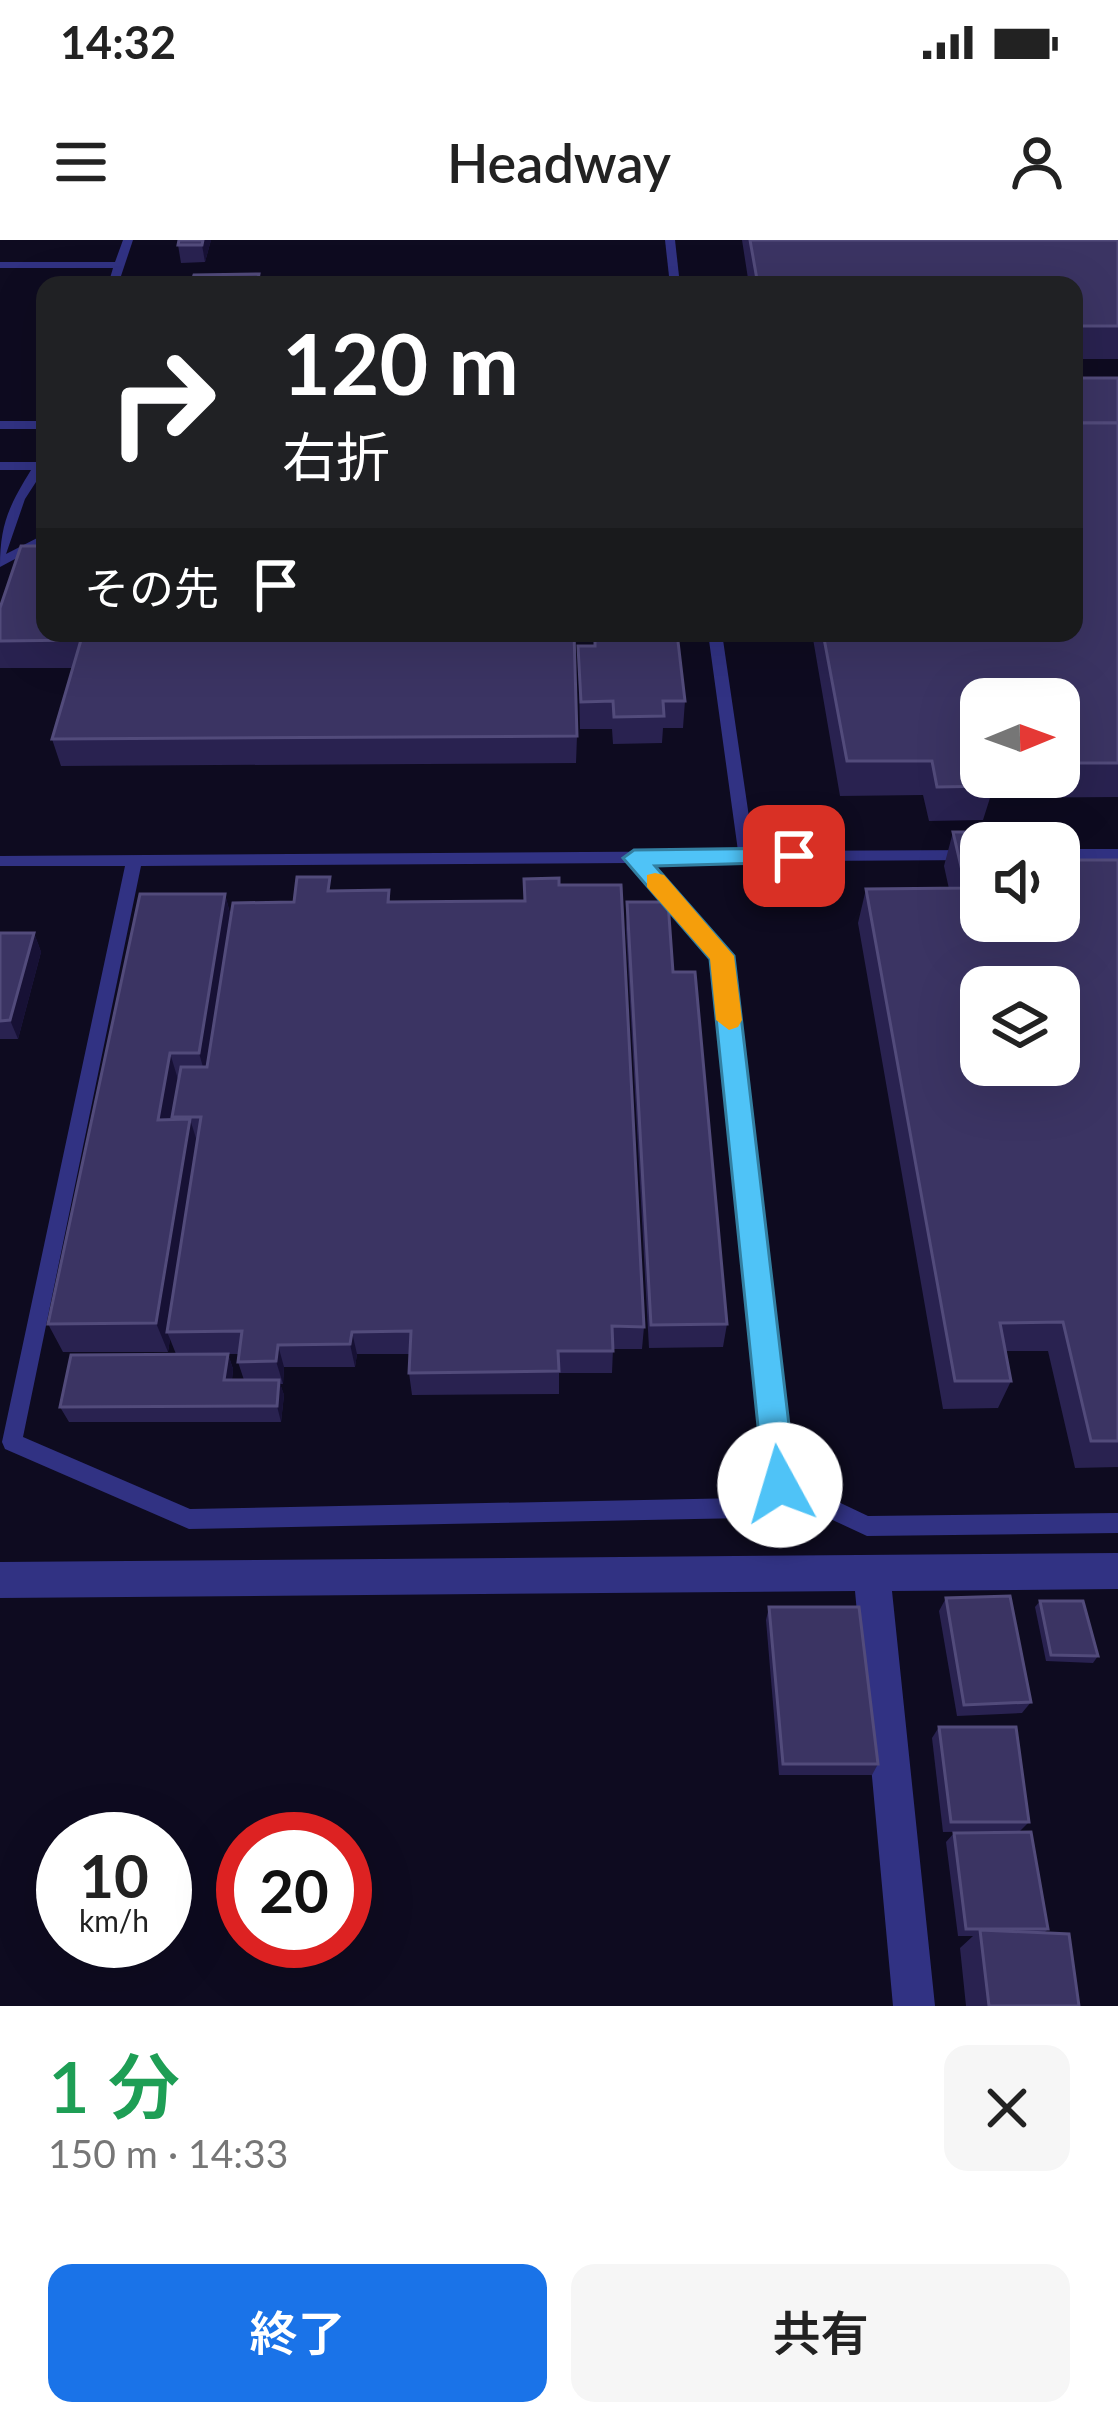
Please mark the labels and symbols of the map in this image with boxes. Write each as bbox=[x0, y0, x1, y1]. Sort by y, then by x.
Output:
north arrow bbox=[960, 678, 1080, 798]
pin bbox=[743, 805, 845, 907]
position arrow bbox=[717, 1422, 843, 1548]
speed limit sign: 20 bbox=[216, 1812, 372, 1968]

